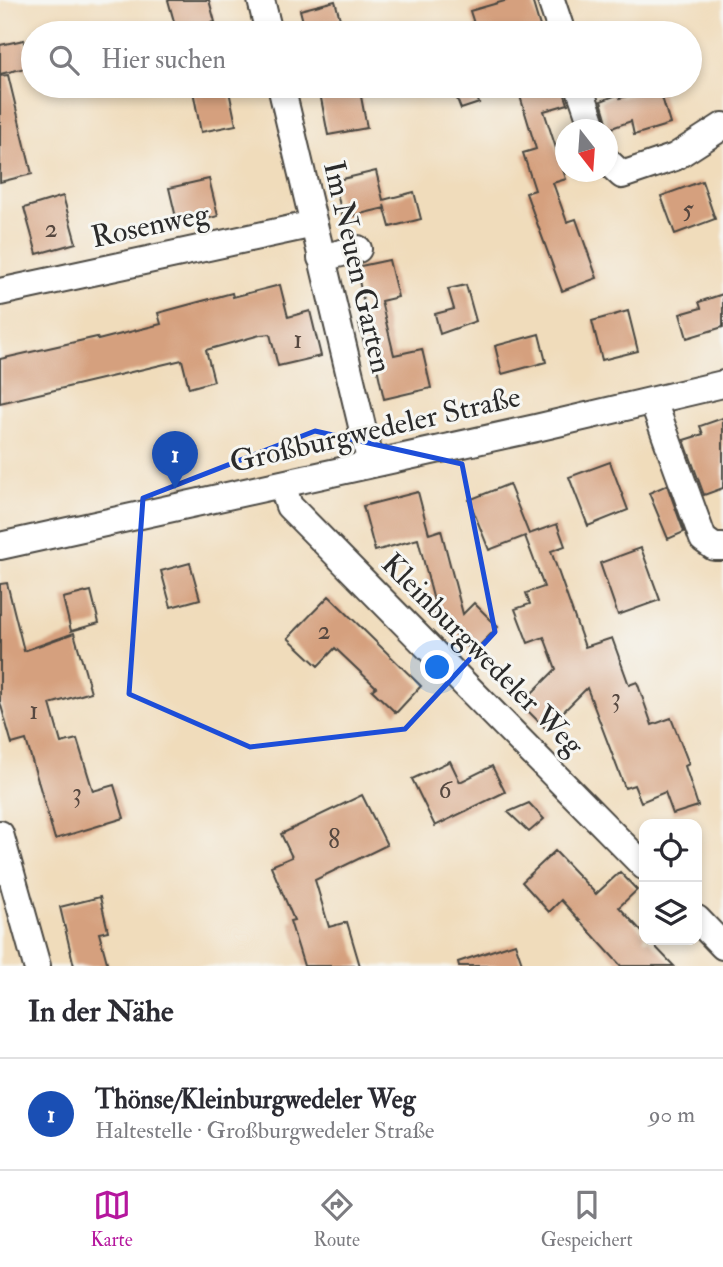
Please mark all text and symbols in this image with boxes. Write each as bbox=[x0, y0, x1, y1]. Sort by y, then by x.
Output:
search box bbox=[21, 21, 702, 98]
icon: search bbox=[45, 41, 83, 79]
text: Hier suchen bbox=[101, 44, 226, 76]
north arrow bbox=[555, 119, 618, 182]
street label: Im Neuen Garten bbox=[315, 157, 400, 377]
house number: 5 bbox=[682, 194, 694, 226]
street label: Rosenweg bbox=[88, 195, 213, 256]
house number: 2 bbox=[44, 213, 58, 245]
house number: 1 bbox=[293, 324, 303, 356]
street label: Großburgwedeler Straße bbox=[226, 378, 524, 481]
pin: 1 bbox=[152, 431, 198, 489]
street label: Kleinburgwedeler Weg bbox=[374, 545, 592, 764]
house number: 2 bbox=[317, 615, 331, 647]
your location bbox=[420, 650, 454, 684]
house number: 3 bbox=[611, 682, 621, 714]
house number: 1 bbox=[29, 695, 39, 727]
house number: 6 bbox=[438, 774, 453, 806]
house number: 3 bbox=[72, 777, 82, 809]
map controls bbox=[639, 819, 702, 945]
button: locate bbox=[639, 819, 702, 882]
house number: 8 bbox=[328, 824, 340, 856]
button: layers bbox=[639, 882, 702, 945]
text: In der Nähe bbox=[28, 993, 173, 1030]
text: Thönse/Kleinburgwedeler Weg bbox=[95, 1084, 415, 1116]
text: 1 bbox=[47, 1100, 55, 1129]
text: 90 m bbox=[649, 1100, 695, 1129]
text: Haltestelle · Großburgwedeler Straße bbox=[95, 1116, 434, 1145]
tab: Karte bbox=[90, 1186, 133, 1252]
tab: Route bbox=[314, 1186, 360, 1252]
tab: Gespeichert bbox=[541, 1186, 633, 1252]

